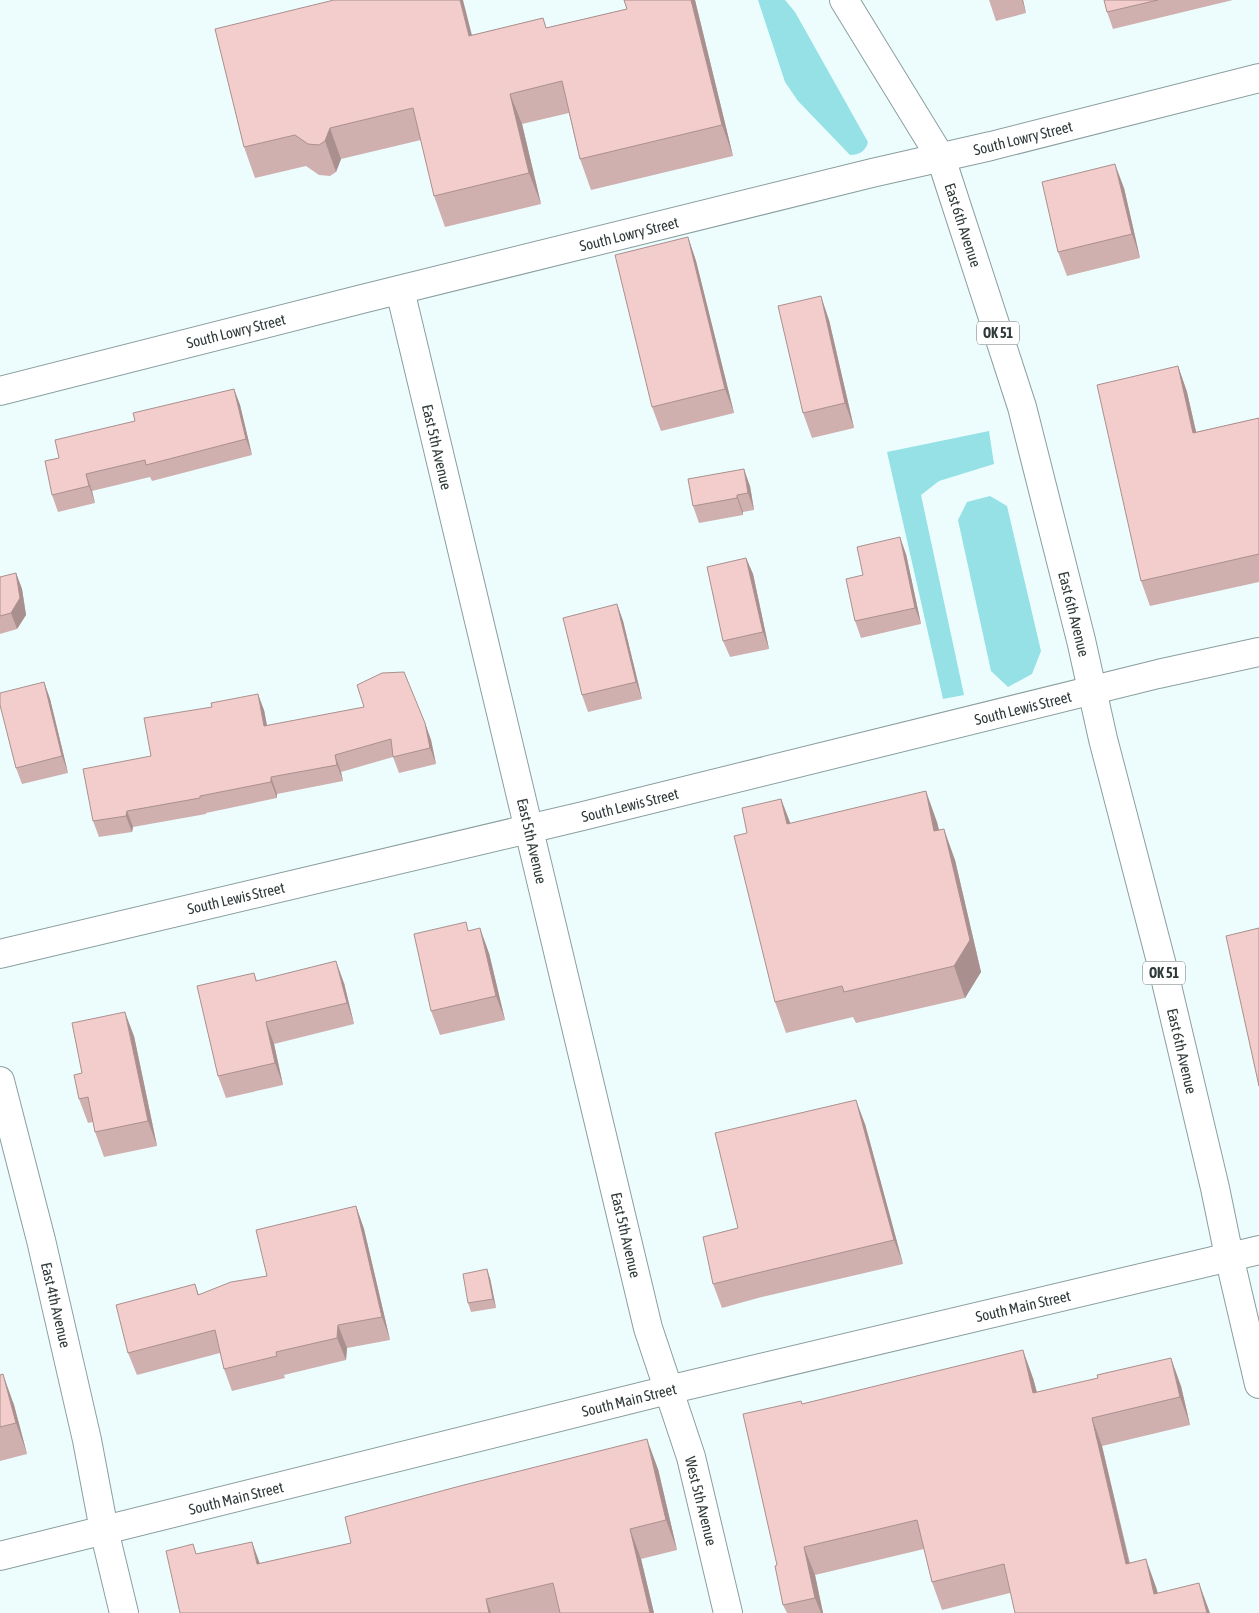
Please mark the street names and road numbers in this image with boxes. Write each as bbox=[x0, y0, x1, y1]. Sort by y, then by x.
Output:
street label: South Lowry Street bbox=[972, 117, 1074, 159]
street label: East 6th Avenue bbox=[941, 181, 985, 269]
street label: South Lowry Street bbox=[578, 213, 680, 255]
street label: South Lowry Street bbox=[185, 310, 287, 352]
road number: OK 51 bbox=[977, 322, 1019, 344]
street label: East 5th Avenue bbox=[419, 403, 455, 492]
street label: East 6th Avenue bbox=[1055, 570, 1093, 659]
street label: South Lewis Street bbox=[973, 688, 1073, 728]
street label: South Lewis Street bbox=[580, 785, 680, 825]
street label: East 5th Avenue bbox=[514, 797, 550, 886]
street label: South Lewis Street bbox=[186, 879, 286, 917]
road number: OK 51 bbox=[1143, 961, 1185, 984]
street label: East 6th Avenue bbox=[1164, 1007, 1200, 1096]
street label: East 5th Avenue bbox=[608, 1191, 644, 1280]
street label: East 4th Avenue bbox=[38, 1261, 74, 1350]
street label: South Main Street bbox=[974, 1287, 1072, 1325]
street label: South Main Street bbox=[580, 1380, 678, 1420]
street label: West 5th Avenue bbox=[682, 1455, 720, 1547]
street label: South Main Street bbox=[187, 1478, 285, 1518]

